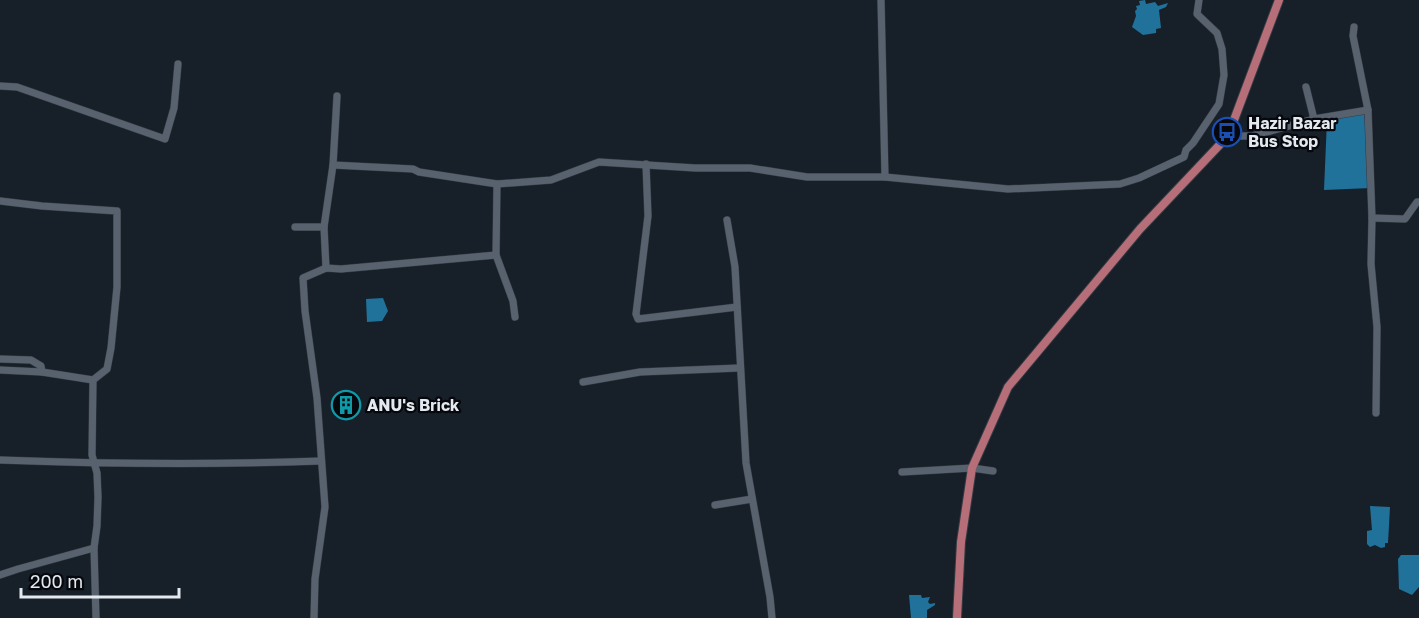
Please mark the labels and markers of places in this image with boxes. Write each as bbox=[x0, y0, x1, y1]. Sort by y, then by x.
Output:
place label: Hazir Bazar Bus Stop bbox=[1248, 113, 1336, 151]
bus stop icon: Hazir Bazar Bus Stop bbox=[1211, 116, 1243, 148]
building icon: ANU's Brick bbox=[330, 389, 362, 421]
place label: ANU's Brick bbox=[367, 395, 460, 415]

